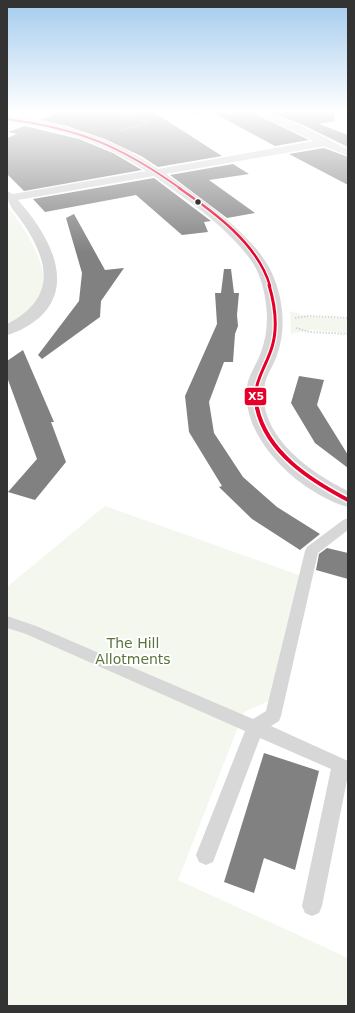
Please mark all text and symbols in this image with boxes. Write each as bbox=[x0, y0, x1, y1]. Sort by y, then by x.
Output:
unlabelled marker bbox=[193, 197, 203, 207]
line badge: X5 bbox=[244, 387, 267, 406]
text: X5 bbox=[248, 390, 264, 403]
park label: The Hill Allotments bbox=[95, 635, 171, 667]

